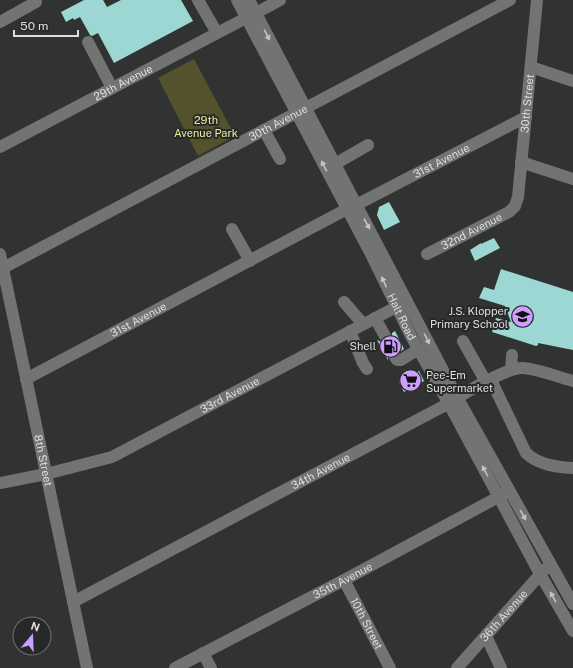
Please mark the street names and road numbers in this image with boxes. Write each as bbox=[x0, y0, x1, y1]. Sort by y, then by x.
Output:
street label: 29th Avenue bbox=[92, 62, 154, 103]
street label: 30th Street bbox=[518, 74, 536, 134]
street label: 30th Avenue bbox=[247, 102, 309, 143]
street label: 31st Avenue bbox=[411, 141, 471, 180]
street label: 32nd Avenue bbox=[439, 211, 504, 252]
street label: Halt Road bbox=[385, 291, 418, 342]
street label: 31st Avenue bbox=[108, 300, 168, 339]
street label: 33rd Avenue bbox=[198, 374, 261, 415]
street label: 8th Street bbox=[32, 434, 55, 487]
street label: 34th Avenue bbox=[289, 451, 352, 492]
street label: 35th Avenue bbox=[311, 560, 374, 601]
street label: 36th Avenue bbox=[477, 587, 530, 644]
street label: 10th Street bbox=[348, 596, 385, 651]

